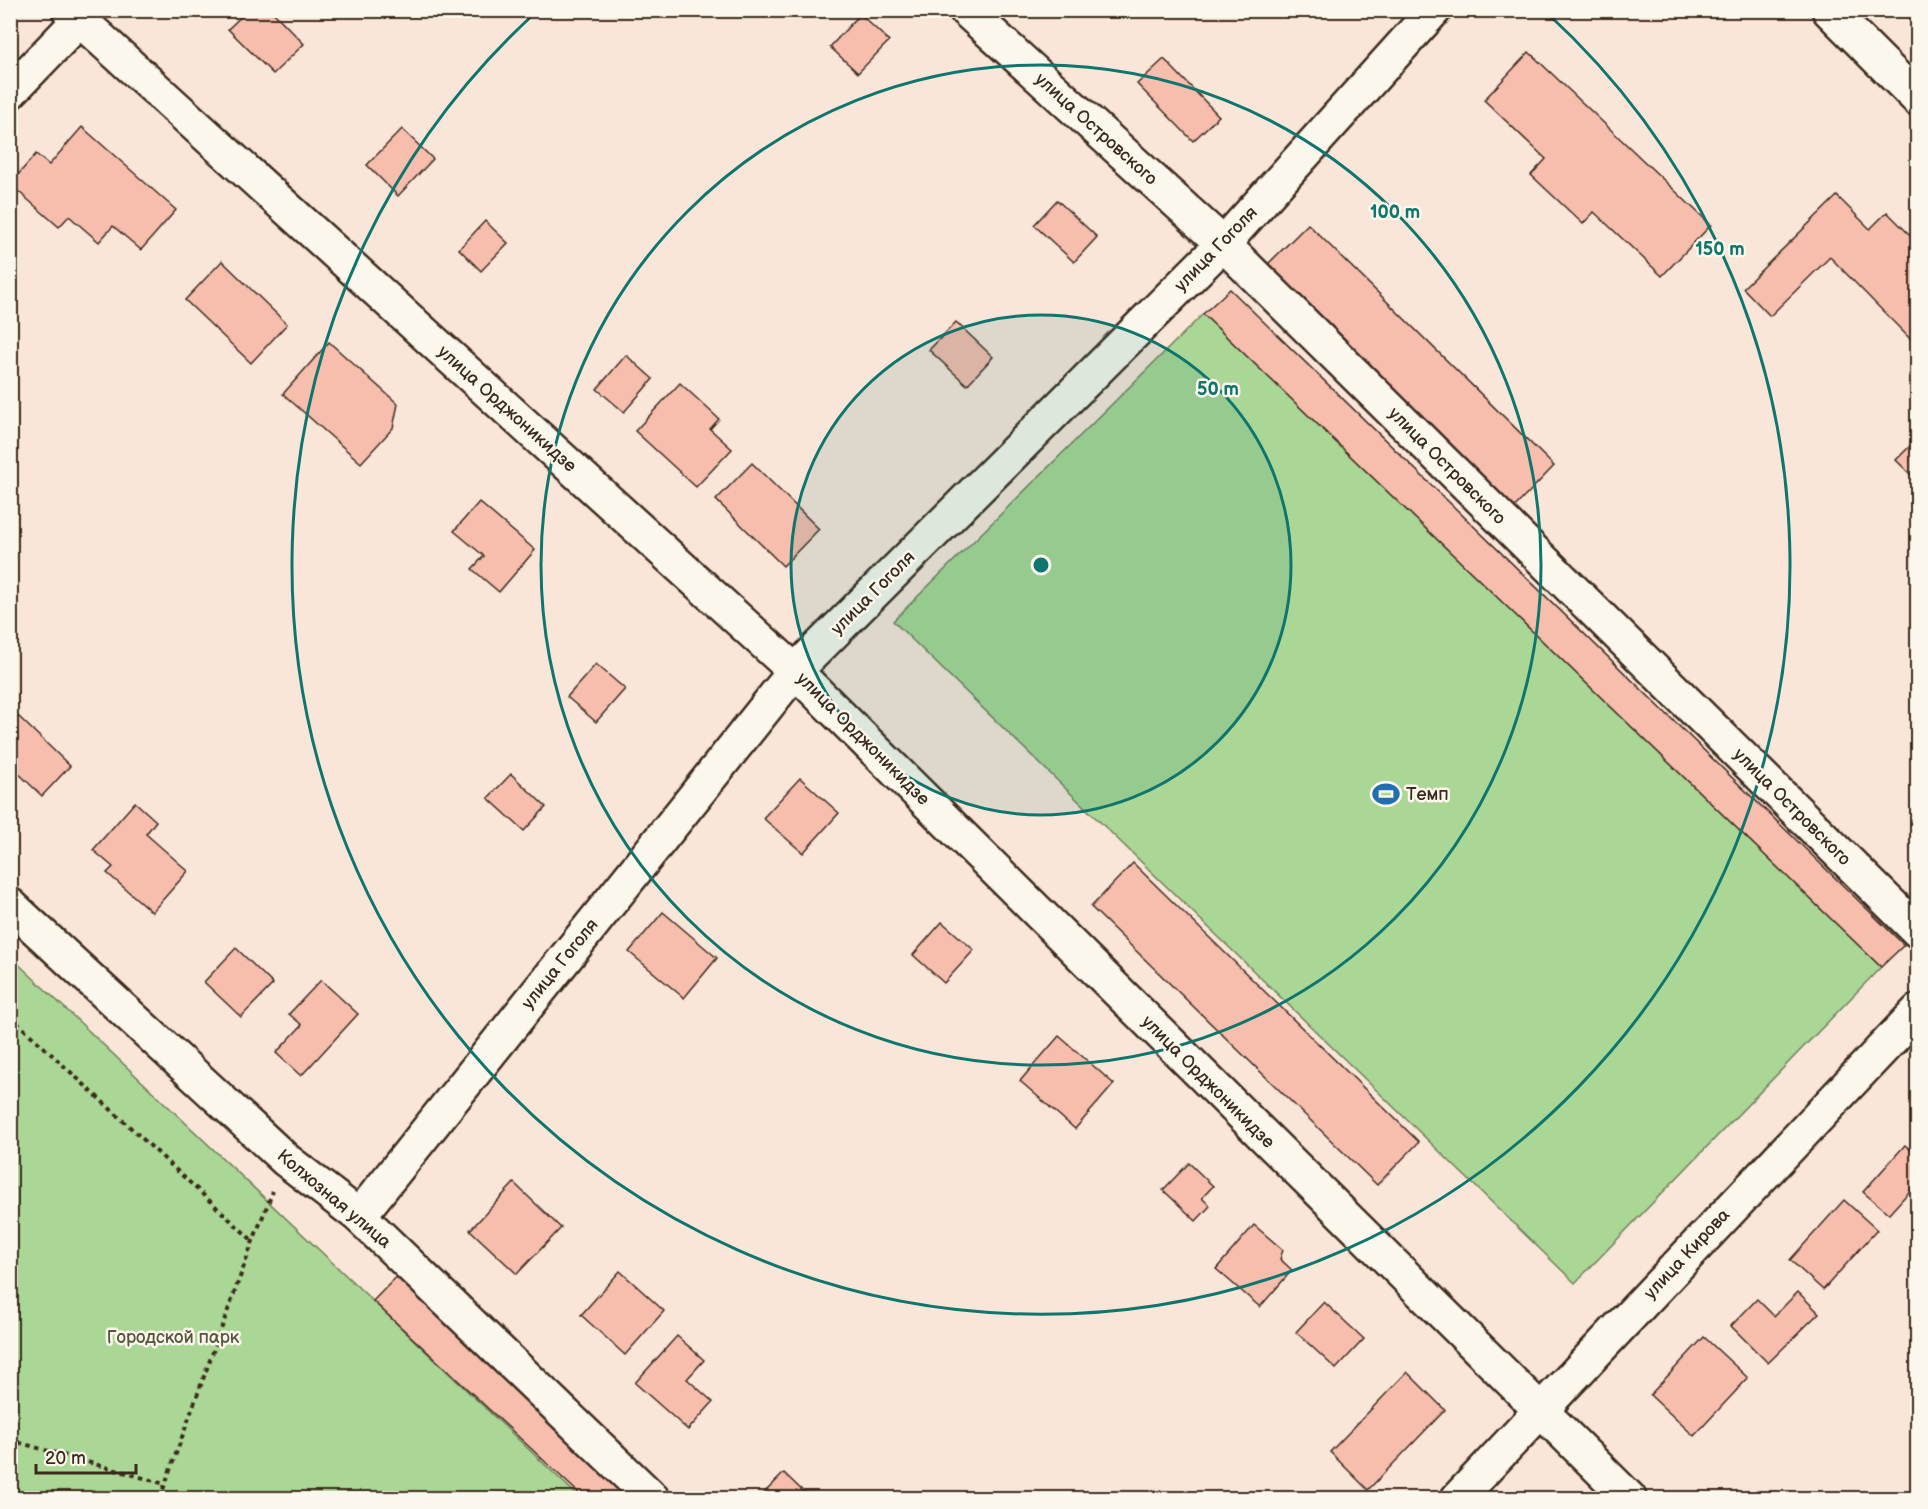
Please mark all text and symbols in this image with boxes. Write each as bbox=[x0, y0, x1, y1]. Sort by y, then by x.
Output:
street label: улица Островского bbox=[1031, 69, 1161, 189]
street label: улица Гоголя bbox=[1170, 202, 1262, 296]
text: 100 m bbox=[1370, 202, 1420, 223]
text: 150 m bbox=[1695, 239, 1745, 260]
street label: улица Орджоникидзе bbox=[433, 341, 581, 477]
text: 50 m bbox=[1197, 379, 1239, 400]
street label: улица Островского bbox=[1384, 403, 1510, 529]
street label: улица Гоголя bbox=[827, 547, 919, 639]
centre of rings bbox=[1031, 555, 1051, 575]
street label: улица Орджоникидзе bbox=[792, 668, 934, 810]
street label: улица Островского bbox=[1729, 744, 1855, 870]
sports icon: Темп bbox=[1371, 779, 1401, 809]
place label: Темп bbox=[1406, 784, 1449, 805]
street label: улица Гоголя bbox=[517, 915, 603, 1013]
street label: улица Орджоникидзе bbox=[1137, 1011, 1279, 1153]
street label: Колхозная улица bbox=[273, 1145, 396, 1253]
street label: улица Кирова bbox=[1640, 1204, 1734, 1304]
park label: Городской парк bbox=[107, 1327, 240, 1348]
scale bar bbox=[36, 1437, 136, 1475]
text: 20 m bbox=[45, 1448, 86, 1469]

